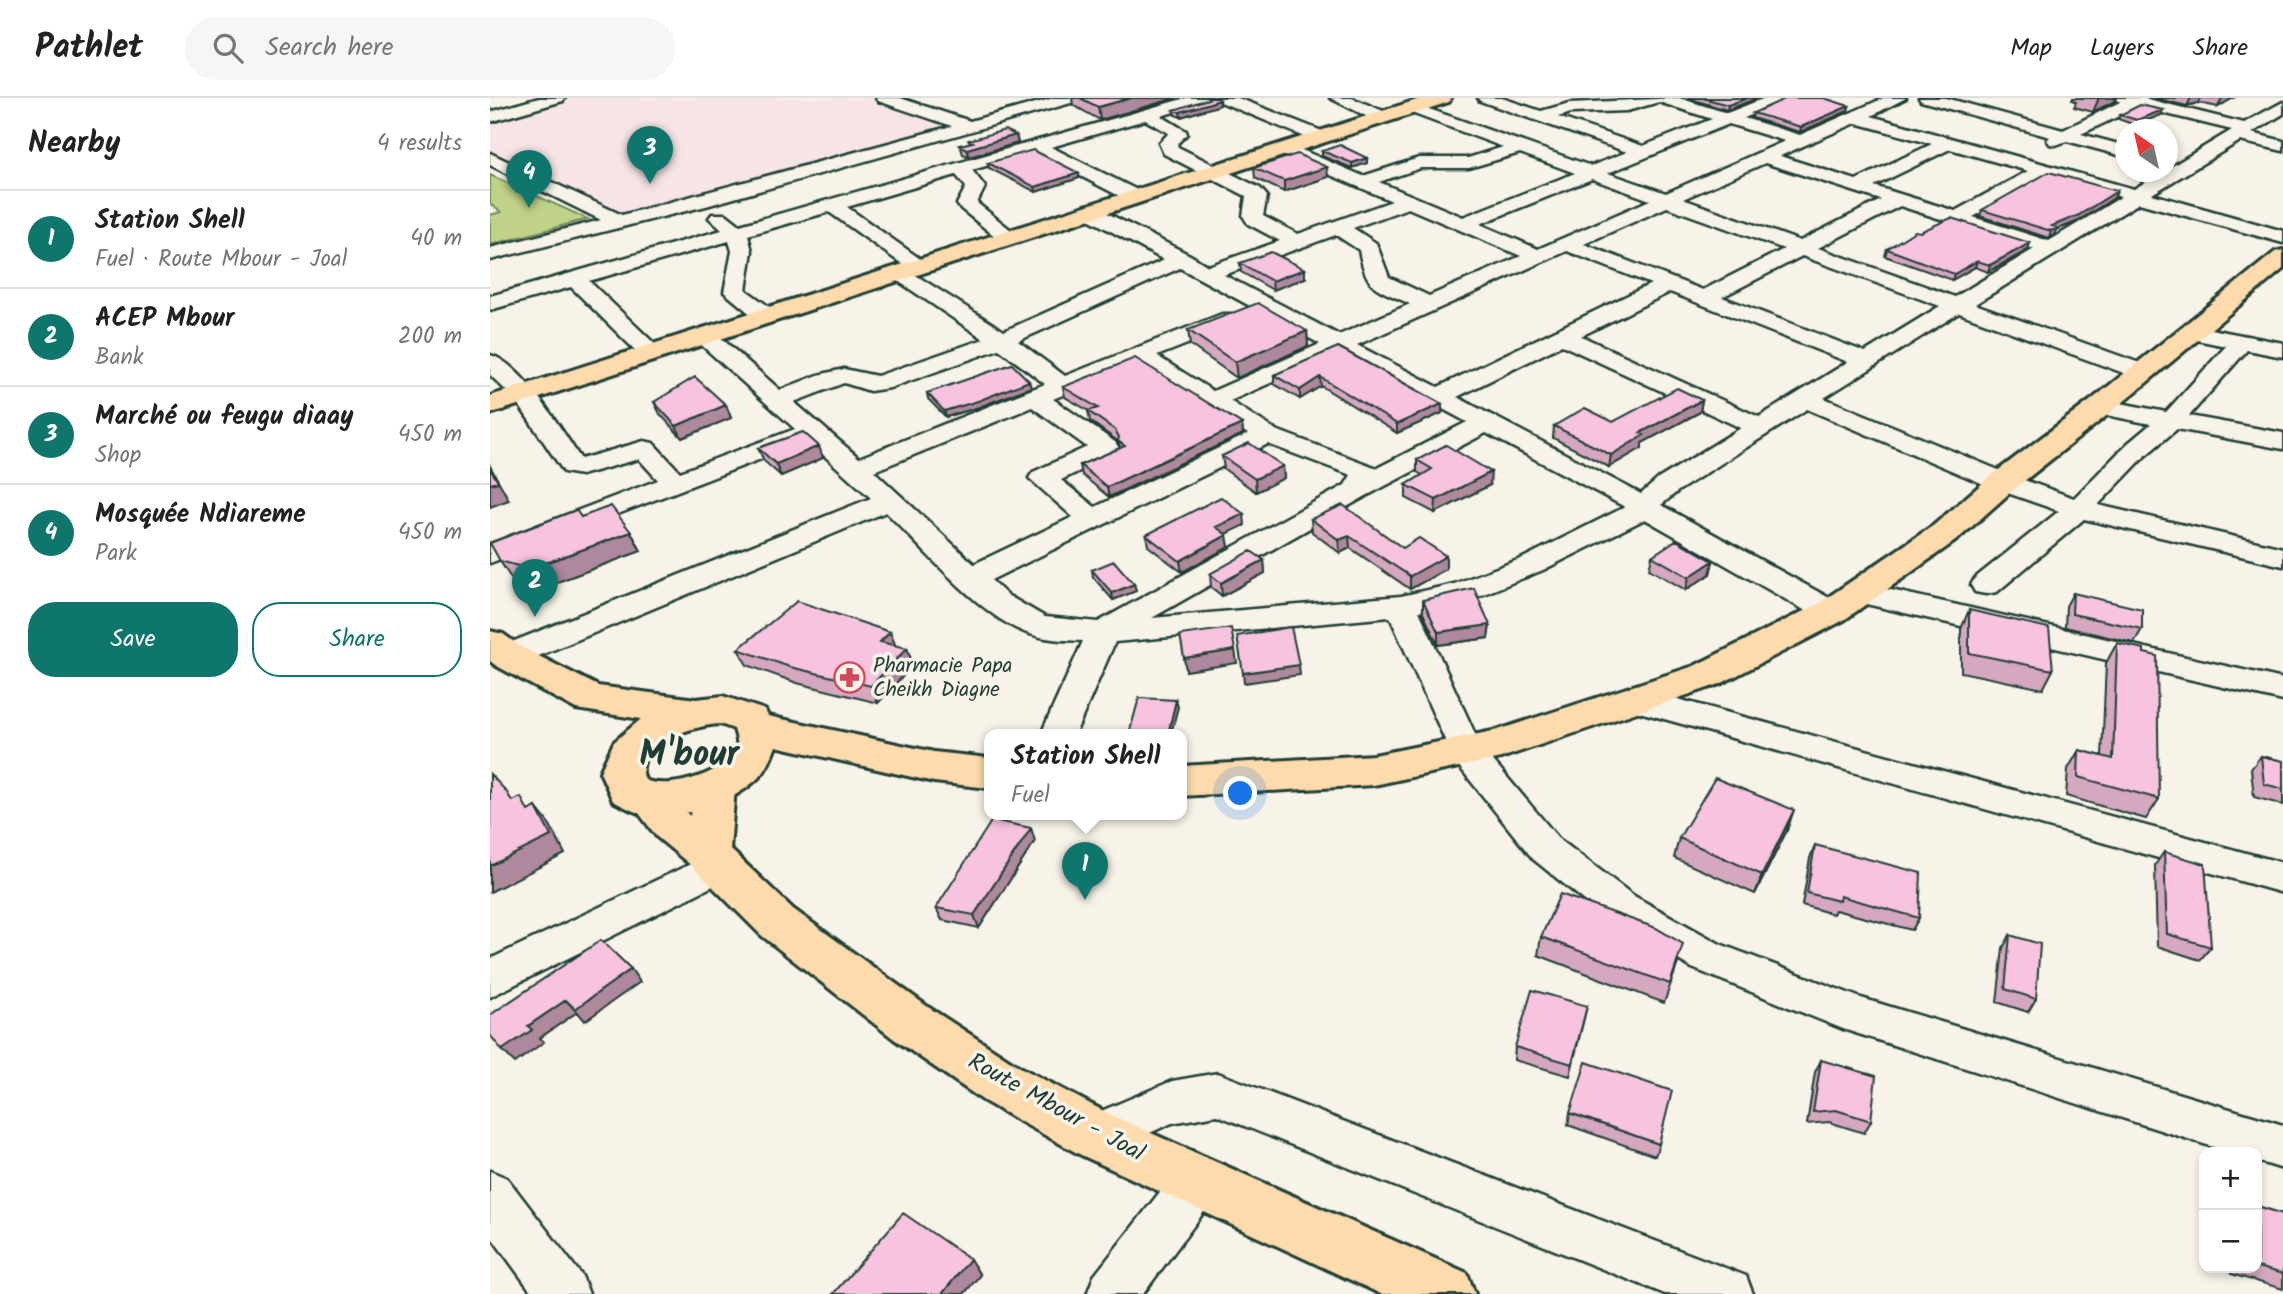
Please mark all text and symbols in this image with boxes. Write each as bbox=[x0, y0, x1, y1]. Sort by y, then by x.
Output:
search box bbox=[185, 17, 675, 80]
text: Pathlet bbox=[35, 22, 143, 75]
text: Search here bbox=[265, 27, 393, 69]
icon: search bbox=[209, 29, 247, 67]
text: Map bbox=[2010, 29, 2052, 68]
text: Layers bbox=[2090, 29, 2154, 68]
text: Share bbox=[2192, 29, 2248, 68]
north arrow bbox=[2115, 119, 2178, 182]
text: Nearby bbox=[28, 120, 120, 168]
text: 4 results bbox=[377, 126, 462, 162]
pin: 3 bbox=[627, 126, 673, 184]
pin: 4 bbox=[506, 150, 552, 208]
text: Station Shell bbox=[95, 200, 245, 242]
text: 1 bbox=[48, 221, 54, 257]
text: 40 m bbox=[410, 221, 462, 257]
text: Fuel · Route Mbour - Joal bbox=[95, 242, 347, 278]
text: ACEP Mbour bbox=[95, 298, 234, 340]
text: 2 bbox=[44, 319, 58, 355]
text: 200 m bbox=[398, 319, 462, 355]
text: Bank bbox=[95, 340, 143, 376]
text: Marché ou feugu diaay bbox=[95, 396, 354, 438]
text: 3 bbox=[45, 417, 57, 453]
text: 450 m bbox=[398, 417, 462, 453]
text: Shop bbox=[95, 438, 141, 474]
text: Mosquée Ndiareme bbox=[95, 494, 306, 536]
text: 4 bbox=[45, 515, 57, 551]
text: 450 m bbox=[398, 515, 462, 551]
text: Park bbox=[95, 536, 137, 572]
pin: 2 bbox=[512, 559, 558, 617]
button: Save bbox=[28, 602, 238, 677]
button: Share bbox=[252, 602, 462, 677]
place label: Pharmacie Papa Cheikh Diagne bbox=[873, 650, 1012, 707]
pharmacy icon: Pharmacie Papa Cheikh Diagne bbox=[833, 661, 867, 695]
district label: M'bour bbox=[639, 728, 740, 784]
popup bbox=[984, 729, 1187, 820]
text: Station Shell bbox=[1011, 736, 1160, 778]
your location bbox=[1223, 776, 1257, 810]
text: Fuel bbox=[1011, 778, 1050, 814]
pin: 1 bbox=[1062, 842, 1108, 900]
street label: Route Mbour - Joal bbox=[960, 1043, 1152, 1173]
map controls bbox=[2199, 1147, 2262, 1273]
button: + bbox=[2199, 1147, 2262, 1210]
button: − bbox=[2199, 1210, 2262, 1273]

